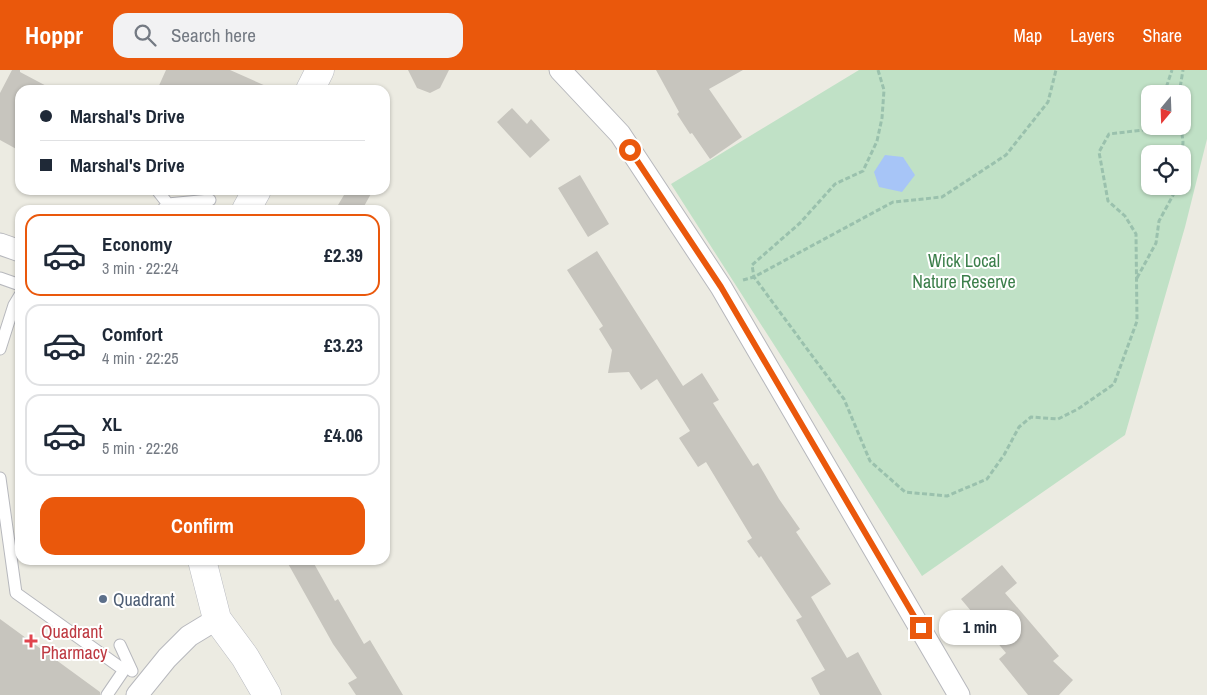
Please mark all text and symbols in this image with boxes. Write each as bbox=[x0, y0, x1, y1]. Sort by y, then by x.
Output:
search box bbox=[113, 13, 463, 58]
text: Hoppr bbox=[25, 19, 83, 51]
icon: search bbox=[131, 21, 159, 49]
text: Search here bbox=[171, 22, 256, 48]
text: Map bbox=[1014, 23, 1042, 48]
text: Layers bbox=[1070, 23, 1115, 48]
text: Share bbox=[1143, 23, 1182, 48]
north arrow bbox=[1141, 85, 1191, 135]
map controls bbox=[1141, 85, 1191, 195]
text: Marshal's Drive bbox=[70, 103, 185, 129]
route start bbox=[619, 139, 641, 161]
button: locate bbox=[1141, 145, 1191, 195]
text: Marshal's Drive bbox=[70, 152, 185, 178]
text: Economy bbox=[102, 231, 172, 257]
icon: car bbox=[42, 233, 87, 278]
text: £2.39 bbox=[324, 242, 363, 268]
park label: Wick Local Nature Reserve bbox=[912, 248, 1016, 294]
text: 3 min · 22:24 bbox=[102, 257, 179, 279]
text: Comfort bbox=[102, 321, 163, 347]
icon: car bbox=[42, 323, 87, 368]
text: £3.23 bbox=[324, 332, 363, 358]
text: 4 min · 22:25 bbox=[102, 347, 179, 369]
text: XL bbox=[102, 411, 122, 437]
icon: car bbox=[42, 413, 87, 458]
text: £4.06 bbox=[324, 422, 363, 448]
text: 5 min · 22:26 bbox=[102, 437, 179, 459]
button: Confirm bbox=[40, 497, 365, 555]
place label: Quadrant bbox=[113, 587, 175, 612]
marker: Quadrant bbox=[97, 593, 109, 605]
callout: 1 min bbox=[938, 610, 1021, 646]
text: 1 min bbox=[963, 616, 997, 638]
route end bbox=[910, 617, 932, 639]
place label: Quadrant Pharmacy bbox=[41, 619, 108, 665]
marker: Quadrant Pharmacy bbox=[25, 635, 37, 647]

